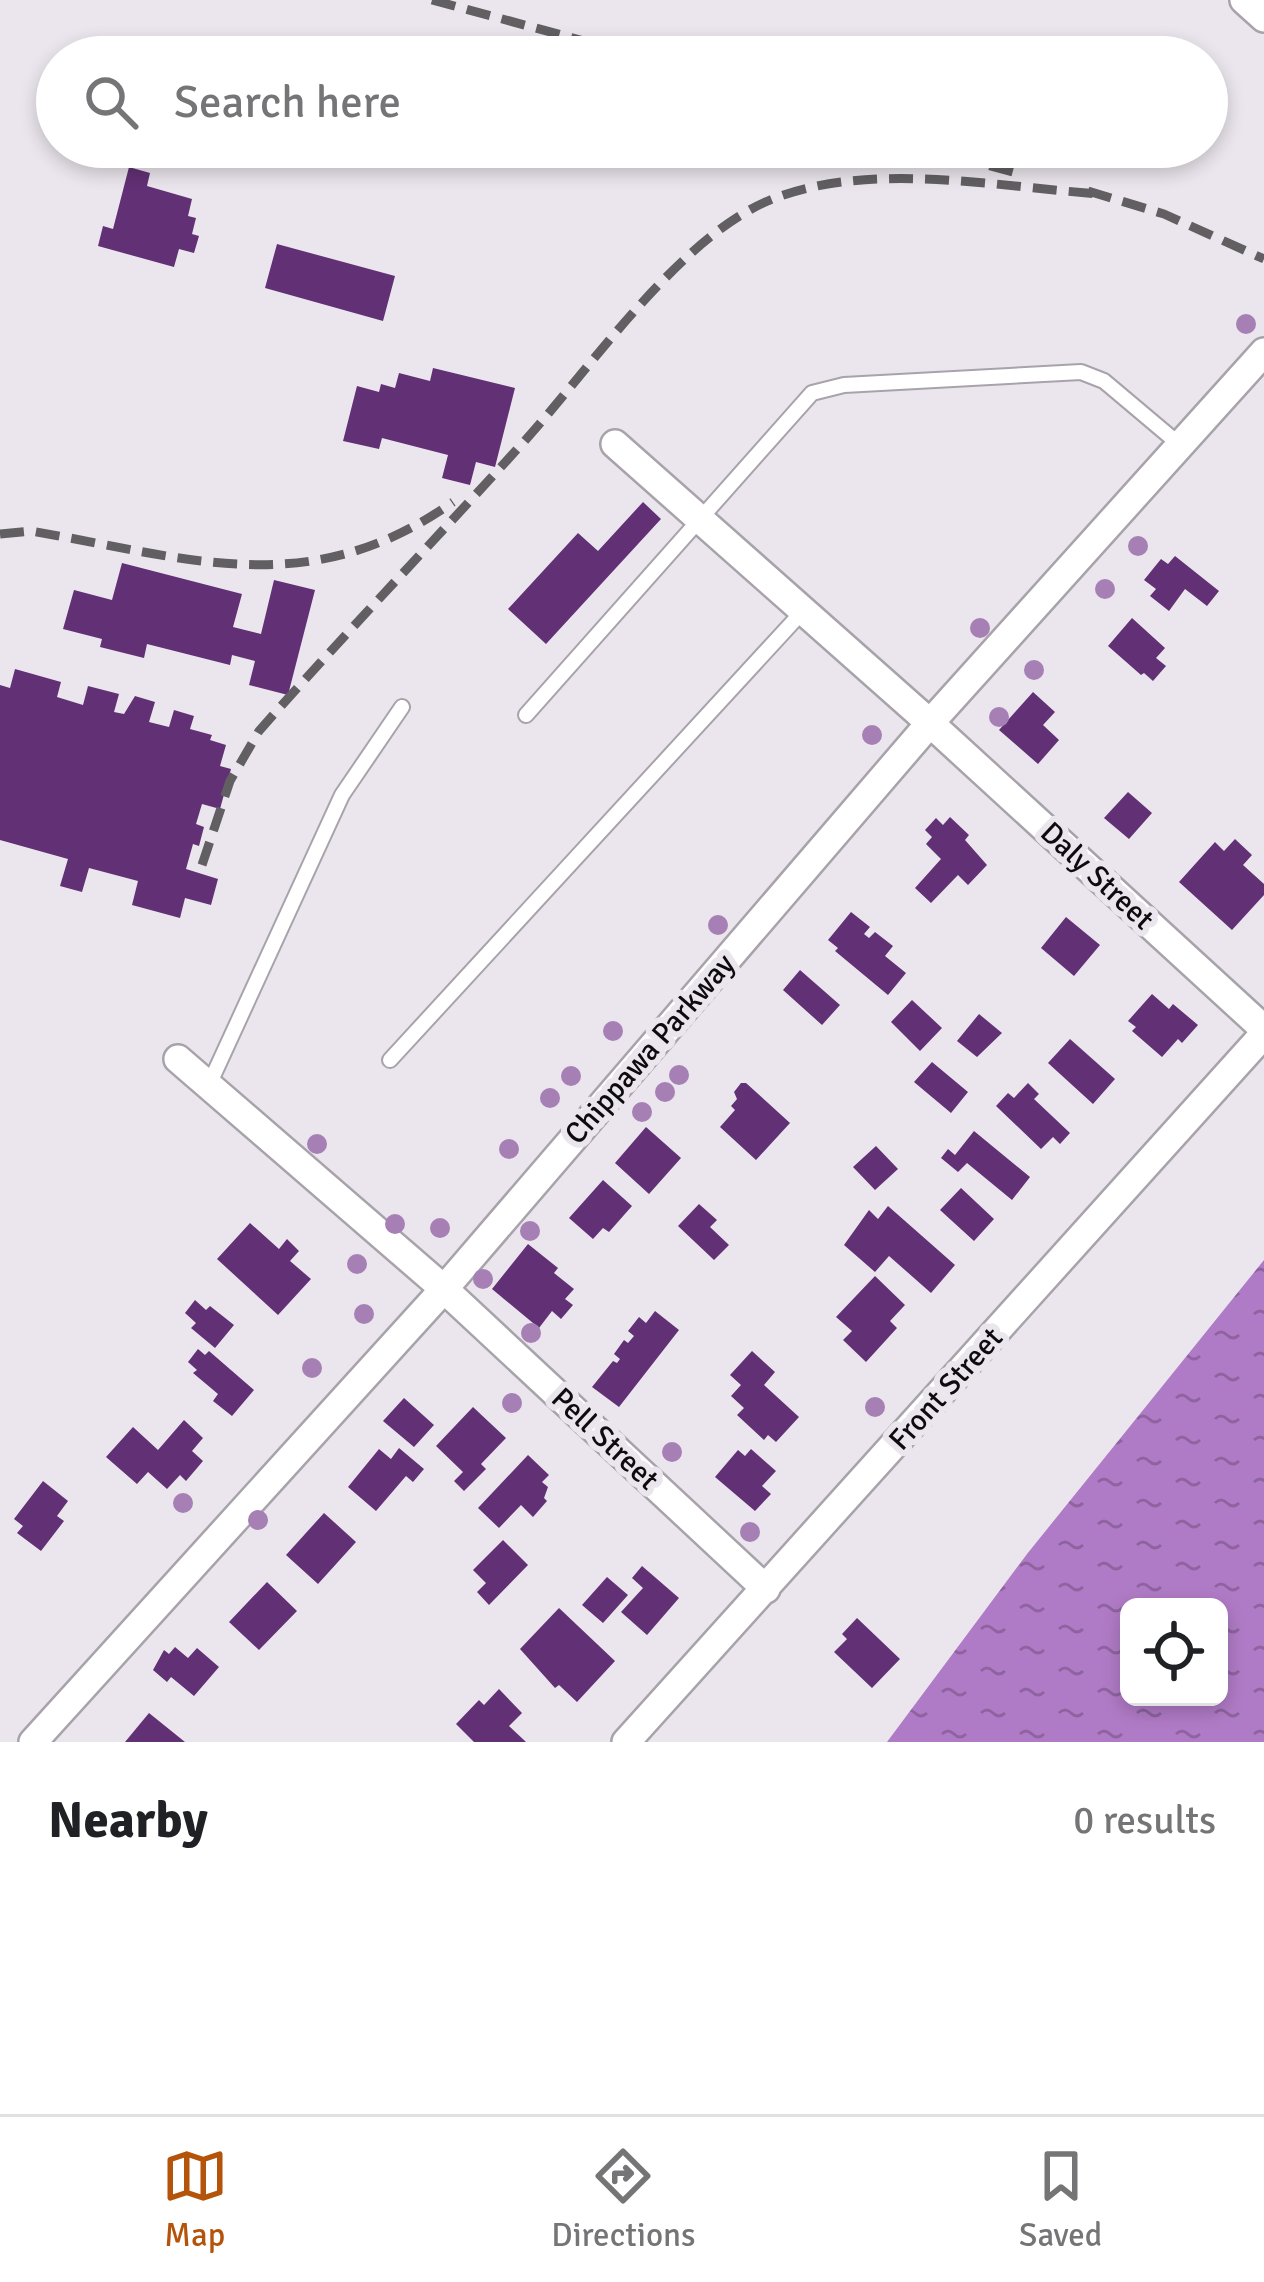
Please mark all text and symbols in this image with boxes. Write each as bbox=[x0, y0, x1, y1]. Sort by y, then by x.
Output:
search box bbox=[36, 36, 1228, 168]
icon: search bbox=[78, 69, 144, 135]
text: Search here bbox=[174, 75, 401, 130]
street label: Daly Street bbox=[1033, 814, 1161, 938]
street label: Chippawa Parkway bbox=[557, 946, 743, 1152]
street label: Front Street bbox=[881, 1320, 1011, 1458]
street label: Pell Street bbox=[544, 1380, 666, 1498]
map controls bbox=[1120, 1598, 1228, 1706]
button: locate bbox=[1120, 1598, 1228, 1706]
text: Nearby bbox=[48, 1789, 208, 1852]
text: 0 results bbox=[1073, 1796, 1216, 1844]
tab: Map bbox=[162, 2143, 228, 2256]
tab: Directions bbox=[551, 2143, 696, 2256]
tab: Saved bbox=[1019, 2143, 1102, 2256]

